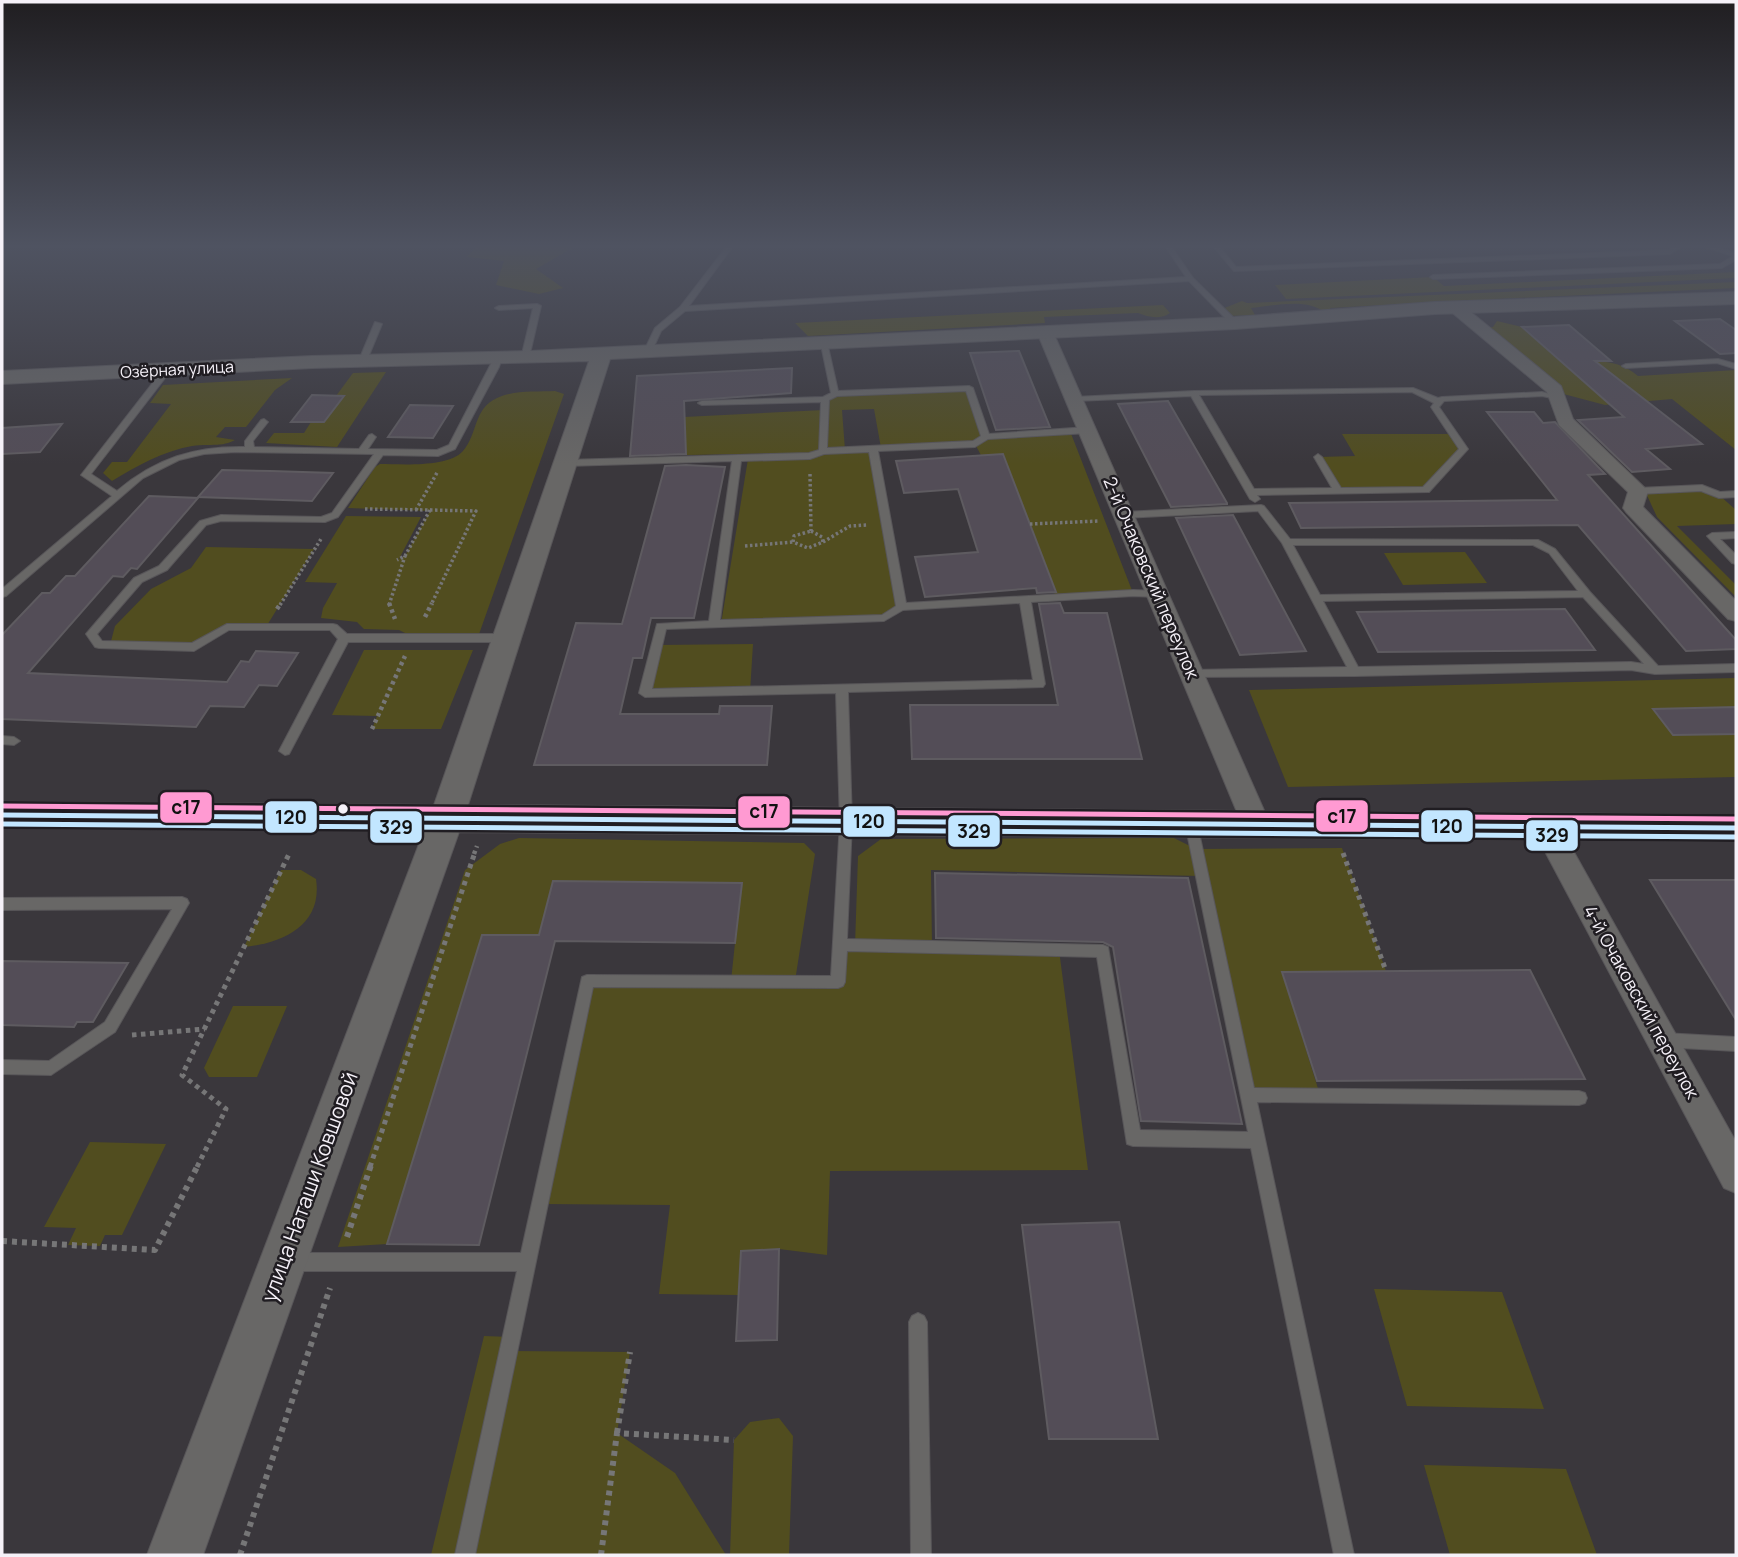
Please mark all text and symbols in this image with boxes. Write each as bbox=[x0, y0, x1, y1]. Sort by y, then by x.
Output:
street label: Озёрная улица bbox=[120, 355, 234, 383]
street label: 2-й Очаковский переулок bbox=[1098, 473, 1206, 683]
line badge: с17 bbox=[159, 791, 213, 824]
text: с17 bbox=[171, 794, 201, 820]
line badge: с17 bbox=[737, 795, 791, 829]
text: с17 bbox=[749, 798, 779, 824]
line badge: с17 bbox=[1315, 799, 1369, 833]
line badge: 120 bbox=[264, 800, 318, 834]
unlabelled marker bbox=[336, 802, 350, 816]
text: с17 bbox=[1327, 803, 1357, 829]
text: 120 bbox=[275, 804, 307, 830]
line badge: 120 bbox=[842, 805, 896, 838]
text: 120 bbox=[853, 808, 885, 834]
line badge: 120 bbox=[1420, 809, 1474, 843]
line badge: 329 bbox=[369, 810, 423, 844]
text: 120 bbox=[1431, 813, 1463, 839]
text: 329 bbox=[379, 814, 413, 840]
line badge: 329 bbox=[947, 814, 1001, 848]
text: 329 bbox=[957, 818, 991, 844]
line badge: 329 bbox=[1525, 819, 1579, 852]
text: 329 bbox=[1535, 822, 1569, 848]
street label: 4-й Очаковский переулок bbox=[1579, 901, 1706, 1103]
street label: улица Наташи Ковшовой bbox=[254, 1068, 364, 1306]

